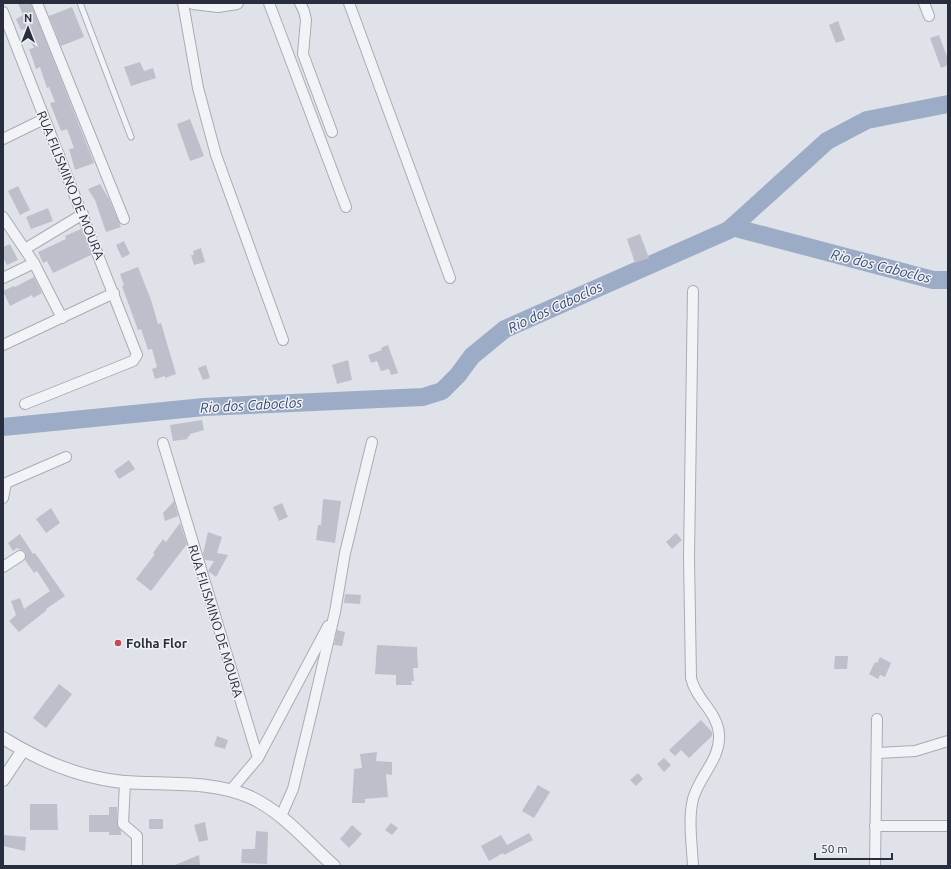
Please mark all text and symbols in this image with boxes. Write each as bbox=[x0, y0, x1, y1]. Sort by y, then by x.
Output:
north arrow bbox=[8, 8, 48, 48]
text: N bbox=[24, 12, 32, 24]
street label: RUA FILISMINO DE MOURA bbox=[35, 109, 107, 262]
water label: Rio dos Caboclos bbox=[829, 246, 933, 286]
water label: Rio dos Caboclos bbox=[505, 278, 605, 336]
water label: Rio dos Caboclos bbox=[199, 394, 303, 416]
street label: RUA FILISMINO DE MOURA bbox=[186, 543, 246, 700]
place label: Folha Flor bbox=[126, 636, 188, 650]
marker: Folha Flor bbox=[113, 638, 123, 648]
scale bar bbox=[815, 835, 892, 861]
text: 50 m bbox=[821, 842, 848, 855]

